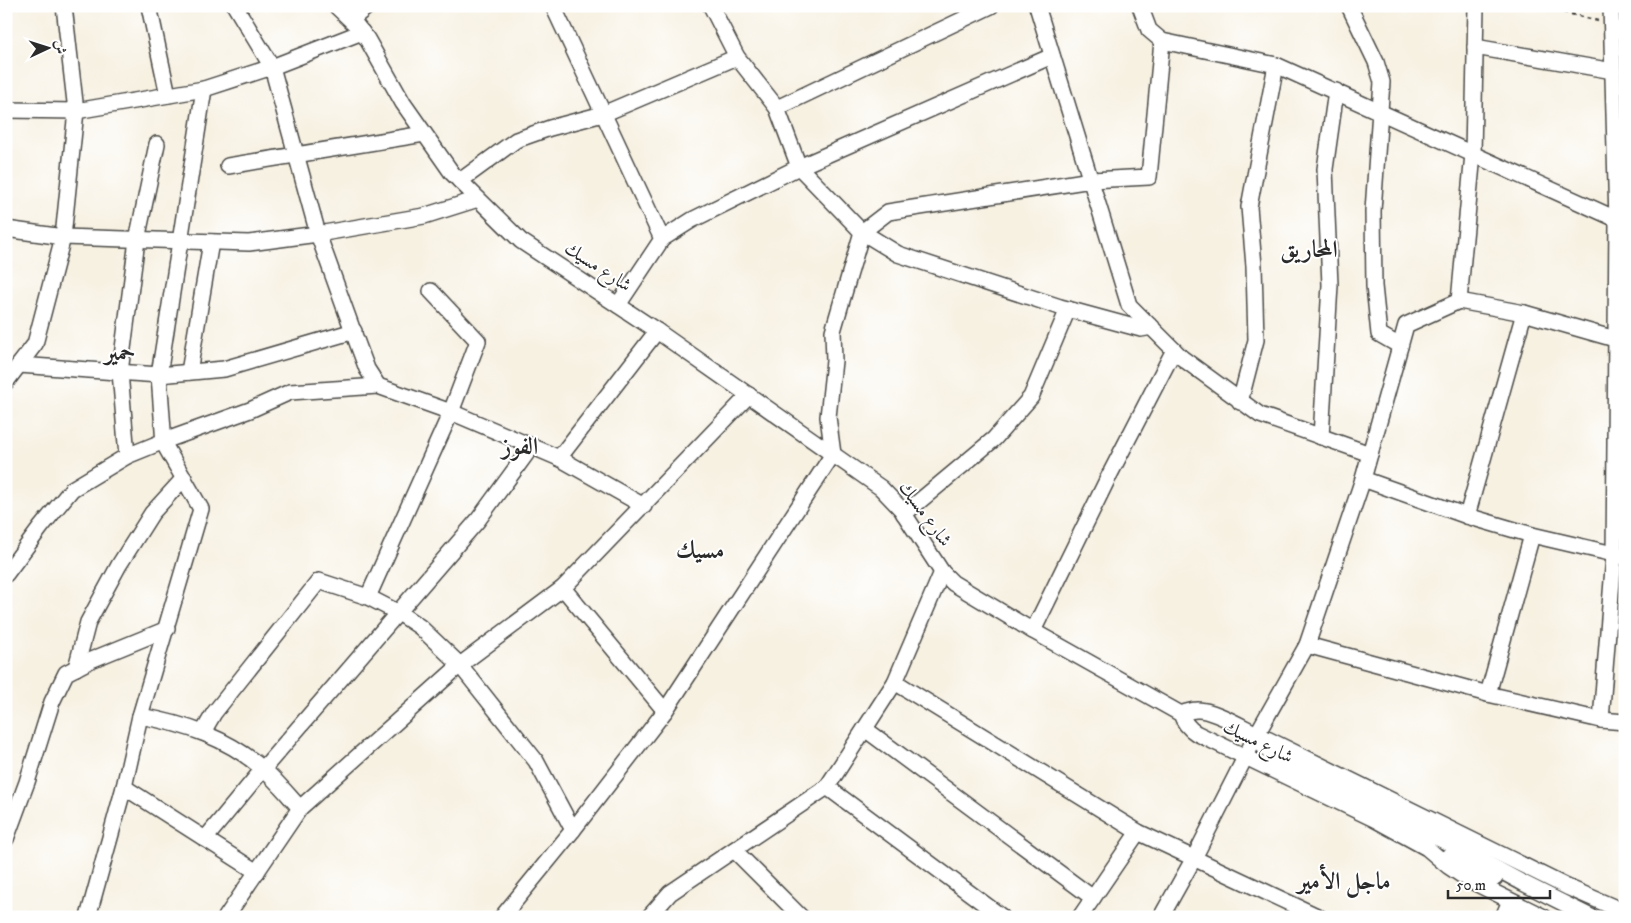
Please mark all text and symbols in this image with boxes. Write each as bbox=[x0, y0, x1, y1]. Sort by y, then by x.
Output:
north arrow bbox=[22, 22, 72, 72]
text: ش bbox=[51, 40, 69, 55]
district label: المحاريق bbox=[1280, 235, 1338, 265]
street label: شارع مسيك bbox=[558, 237, 636, 300]
district label: حمير bbox=[102, 338, 135, 368]
district label: الفوز bbox=[499, 432, 538, 462]
street label: شارع مسيك bbox=[891, 477, 956, 553]
district label: مسيك bbox=[676, 536, 724, 566]
street label: شارع مسيك bbox=[1218, 715, 1297, 772]
district label: ماجل الأمير bbox=[1294, 863, 1391, 898]
scale bar bbox=[1448, 868, 1551, 900]
text: 50 m bbox=[1456, 876, 1486, 895]

